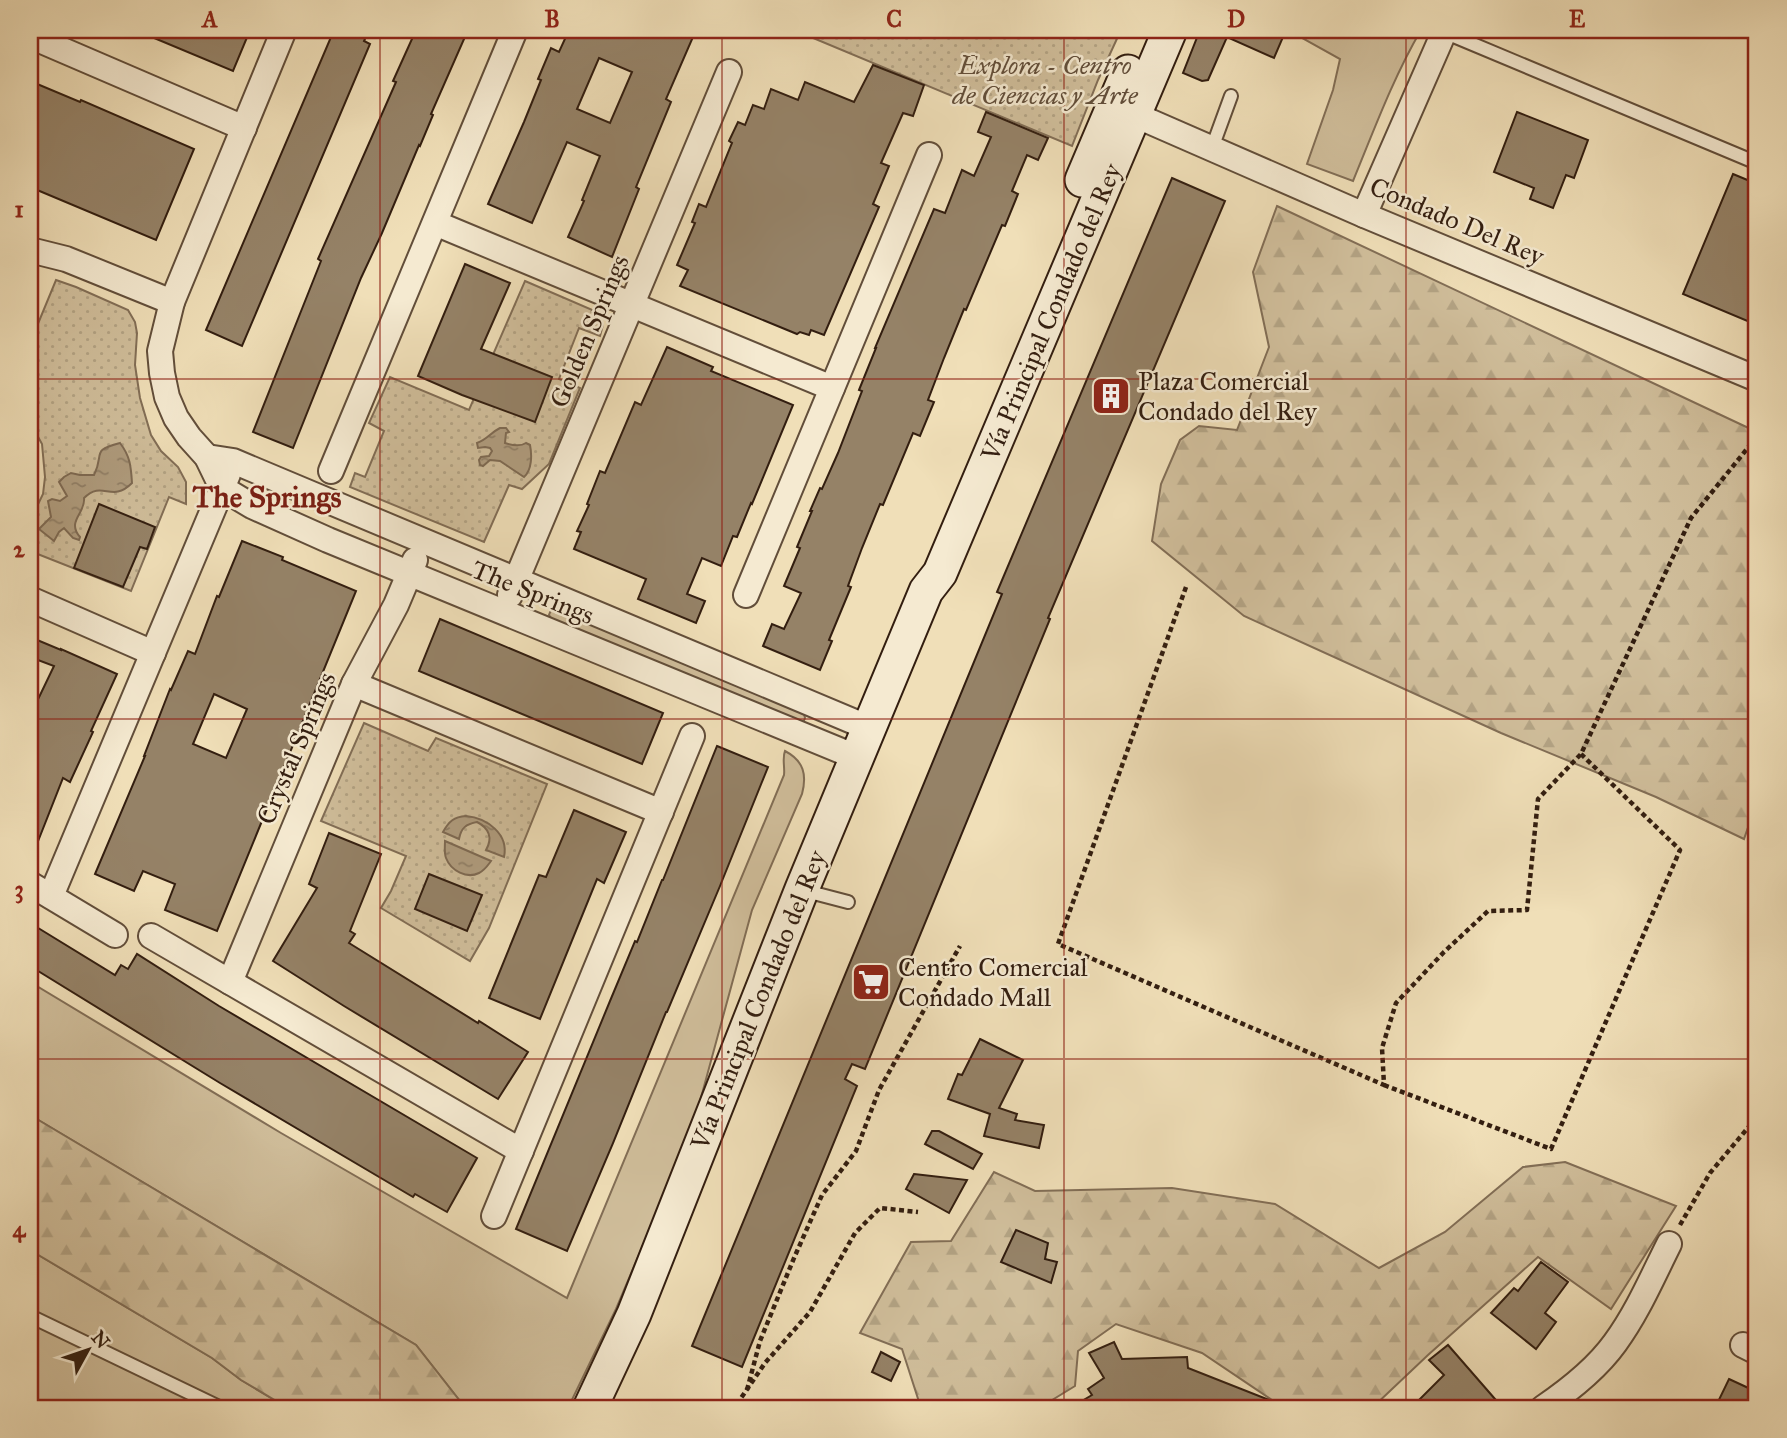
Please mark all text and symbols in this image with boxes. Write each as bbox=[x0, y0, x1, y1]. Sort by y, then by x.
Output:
text: A bbox=[200, 5, 218, 33]
text: B bbox=[544, 5, 560, 33]
text: C bbox=[886, 5, 902, 33]
text: D bbox=[1227, 5, 1245, 33]
text: E bbox=[1569, 5, 1586, 33]
park label: Explora - Centro de Ciencias y Arte bbox=[951, 49, 1139, 111]
street label: Vía Principal Condado del Rey bbox=[973, 158, 1129, 467]
street label: Condado Del Rey bbox=[1365, 170, 1550, 272]
text: 1 bbox=[14, 195, 24, 223]
street label: Golden Springs bbox=[542, 250, 636, 412]
place label: Plaza Comercial Condado del Rey bbox=[1138, 365, 1317, 427]
building icon: Plaza Comercial Condado del Rey bbox=[1090, 375, 1132, 417]
district label: The Springs bbox=[193, 479, 342, 515]
text: 2 bbox=[13, 535, 25, 563]
street label: The Springs bbox=[467, 553, 599, 631]
street label: Crystal Springs bbox=[250, 667, 342, 829]
street label: Vía Principal Condado del Rey bbox=[683, 845, 833, 1155]
text: 3 bbox=[14, 875, 24, 904]
place label: Centro Comercial Condado Mall bbox=[898, 951, 1088, 1013]
supermarket icon: Centro Comercial Condado Mall bbox=[850, 961, 892, 1003]
text: 4 bbox=[13, 1215, 27, 1243]
north arrow bbox=[52, 1316, 122, 1386]
text: N bbox=[87, 1326, 115, 1353]

